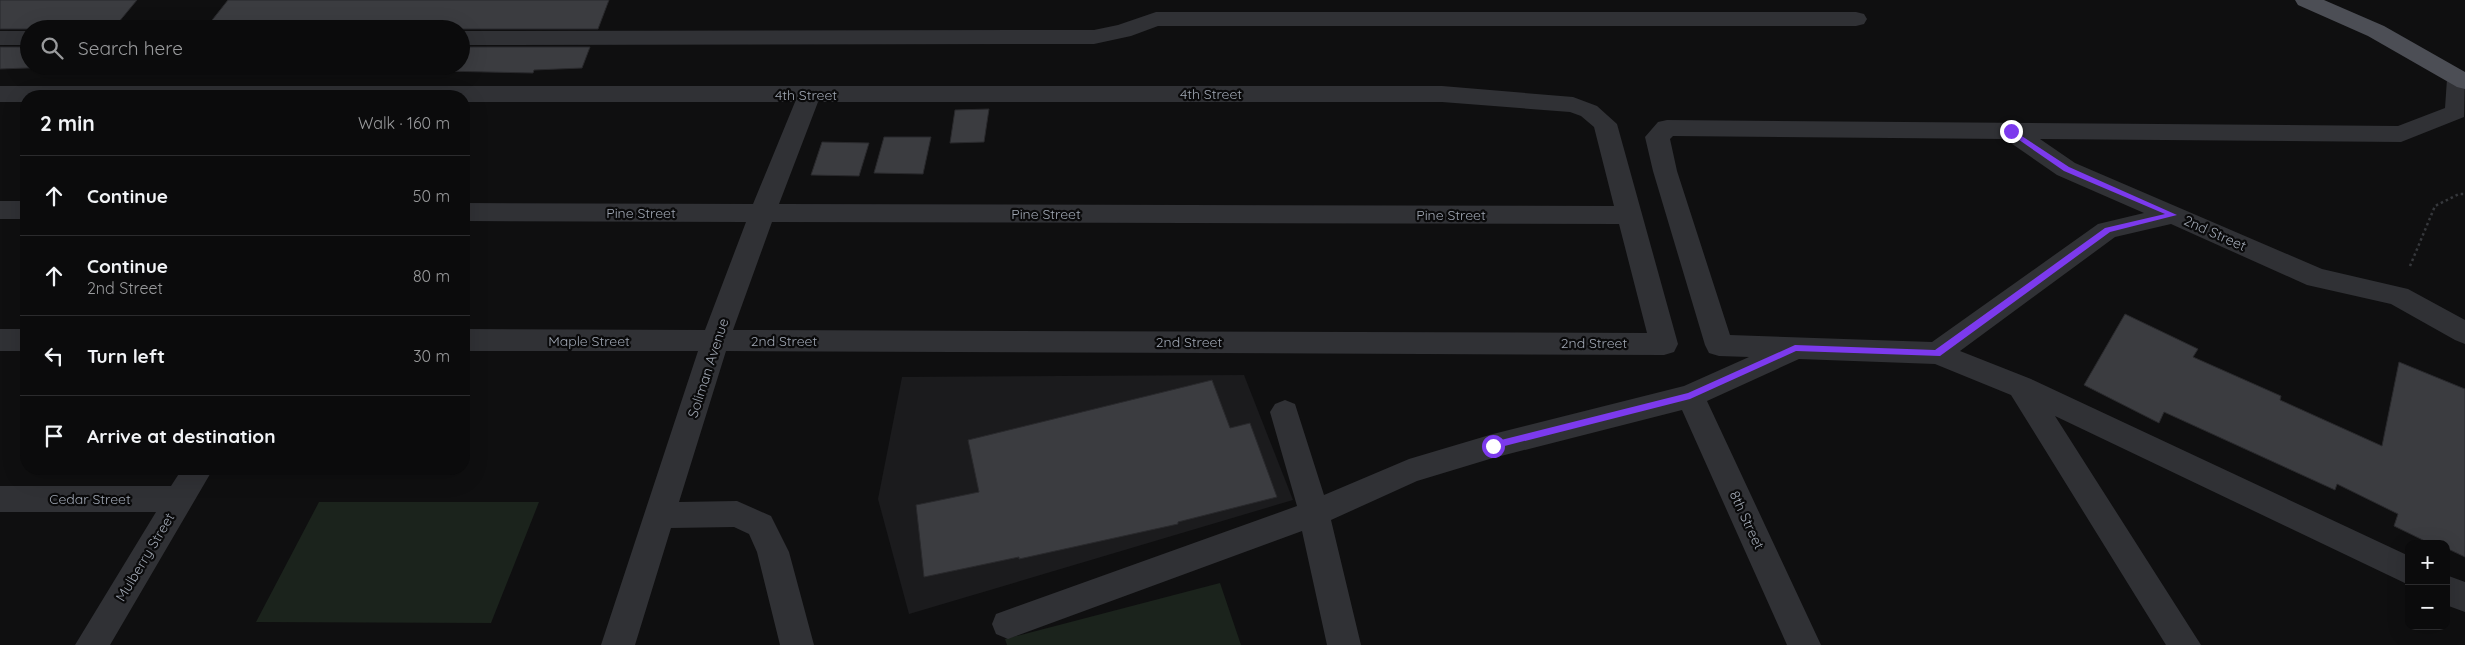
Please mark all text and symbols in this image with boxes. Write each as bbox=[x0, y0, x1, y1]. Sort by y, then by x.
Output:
search box bbox=[20, 20, 470, 75]
icon: search bbox=[38, 34, 66, 62]
text: Search here bbox=[78, 36, 183, 60]
street label: 4th Street bbox=[1180, 85, 1242, 103]
street label: 4th Street bbox=[775, 86, 837, 104]
text: 2 min bbox=[40, 110, 95, 136]
text: Walk · 160 m bbox=[358, 113, 450, 133]
route end bbox=[2000, 120, 2023, 143]
icon: ahead bbox=[40, 182, 68, 210]
text: Continue bbox=[87, 184, 168, 208]
text: 50 m bbox=[413, 186, 450, 206]
street label: Pine Street bbox=[606, 204, 676, 222]
street label: Pine Street bbox=[1011, 205, 1081, 223]
street label: Pine Street bbox=[1416, 206, 1486, 224]
street label: 2nd Street bbox=[2181, 211, 2249, 255]
text: Continue bbox=[87, 254, 168, 278]
icon: ahead bbox=[40, 262, 68, 290]
text: 80 m bbox=[413, 266, 450, 286]
text: 2nd Street bbox=[87, 278, 163, 298]
street label: Soliman Avenue bbox=[683, 316, 733, 420]
street label: Maple Street bbox=[548, 332, 630, 350]
street label: 2nd Street bbox=[751, 332, 817, 350]
street label: 2nd Street bbox=[1156, 333, 1222, 351]
street label: 2nd Street bbox=[1561, 334, 1627, 352]
icon: left bbox=[40, 342, 68, 370]
text: Turn left bbox=[87, 344, 165, 368]
text: 30 m bbox=[413, 346, 450, 366]
icon: arrive bbox=[40, 422, 68, 450]
text: Arrive at destination bbox=[87, 424, 276, 448]
route start bbox=[1482, 435, 1505, 458]
street label: 8th Street bbox=[1726, 488, 1768, 552]
street label: Cedar Street bbox=[49, 490, 131, 508]
street label: Mulberry Street bbox=[112, 509, 179, 604]
map controls bbox=[2405, 540, 2450, 630]
button: + bbox=[2405, 540, 2450, 585]
button: − bbox=[2405, 585, 2450, 630]

